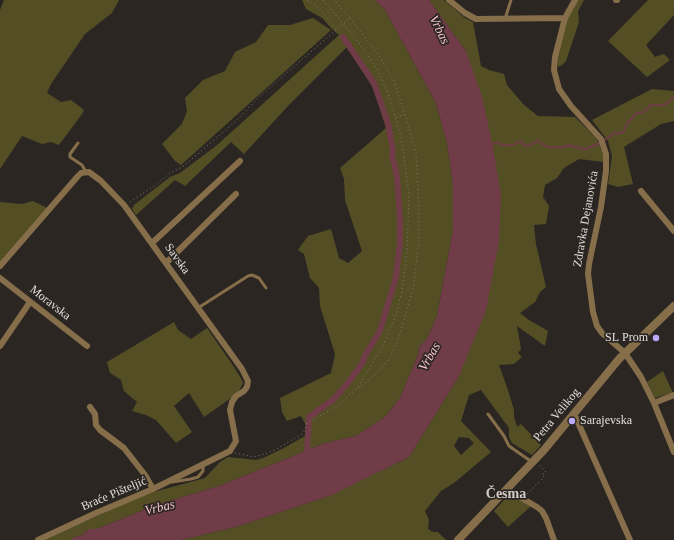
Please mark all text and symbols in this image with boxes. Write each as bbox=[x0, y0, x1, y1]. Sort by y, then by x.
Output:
water label: Vrbas bbox=[425, 13, 453, 47]
street label: Zdravka Dejanovića bbox=[570, 170, 602, 268]
street label: Savska bbox=[161, 241, 193, 277]
street label: Moravska bbox=[27, 283, 73, 323]
place label: SL Prom bbox=[605, 331, 648, 345]
marker: SL Prom bbox=[651, 333, 661, 343]
water label: Vrbas bbox=[416, 340, 444, 374]
street label: Petra Velikog bbox=[531, 385, 583, 445]
place label: Sarajevska bbox=[580, 414, 632, 428]
marker: Sarajevska bbox=[567, 416, 577, 426]
street label: Braće Pišteljić bbox=[79, 474, 149, 514]
district label: Česma bbox=[486, 486, 526, 502]
water label: Vrbas bbox=[144, 497, 176, 519]

